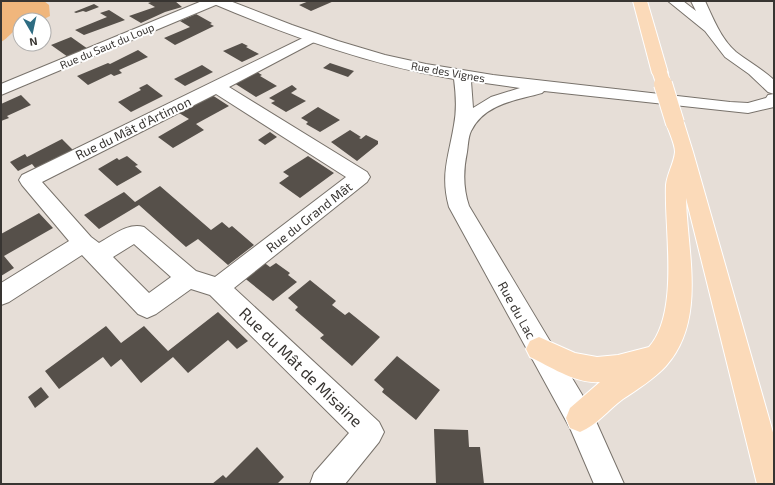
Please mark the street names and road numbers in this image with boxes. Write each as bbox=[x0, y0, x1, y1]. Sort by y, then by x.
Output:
street label: Rue du Saut du Loup bbox=[58, 20, 156, 71]
street label: Rue des Vignes bbox=[410, 59, 486, 84]
street label: Rue du Mât d'Artimon bbox=[72, 93, 194, 163]
street label: Rue du Grand Mât bbox=[263, 178, 355, 256]
street label: Rue du Lac bbox=[495, 278, 539, 342]
street label: Rue du Mât de Misaine bbox=[236, 303, 367, 430]

